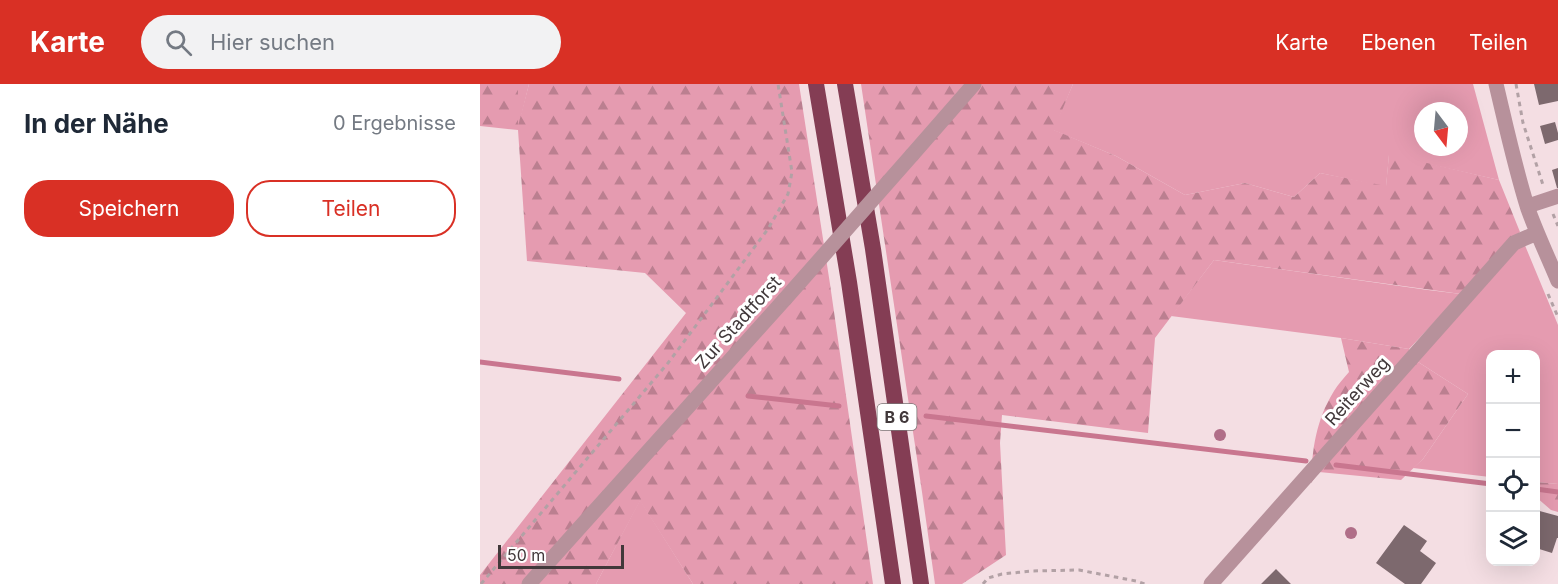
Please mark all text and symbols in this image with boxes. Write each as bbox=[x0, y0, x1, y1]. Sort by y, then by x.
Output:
search box bbox=[141, 15, 561, 69]
text: Karte bbox=[30, 25, 105, 59]
icon: search bbox=[162, 26, 195, 59]
text: Hier suchen bbox=[210, 29, 335, 55]
text: Karte bbox=[1275, 30, 1328, 55]
text: Ebenen bbox=[1361, 30, 1436, 55]
text: Teilen bbox=[1469, 30, 1528, 55]
north arrow bbox=[1414, 102, 1468, 156]
text: In der Nähe bbox=[24, 108, 169, 139]
text: 0 Ergebnisse bbox=[333, 111, 456, 135]
button: Speichern bbox=[24, 180, 234, 237]
button: Teilen bbox=[246, 180, 456, 237]
street label: Zur Stadtforst bbox=[691, 271, 785, 373]
map controls bbox=[1486, 350, 1540, 566]
button: + bbox=[1486, 350, 1540, 404]
street label: Reiterweg bbox=[1321, 352, 1393, 430]
road number: B 6 bbox=[878, 404, 916, 430]
button: − bbox=[1486, 404, 1540, 458]
button: locate bbox=[1486, 458, 1540, 512]
button: layers bbox=[1486, 512, 1540, 566]
scale bar bbox=[498, 542, 624, 570]
text: 50 m bbox=[507, 545, 545, 565]

